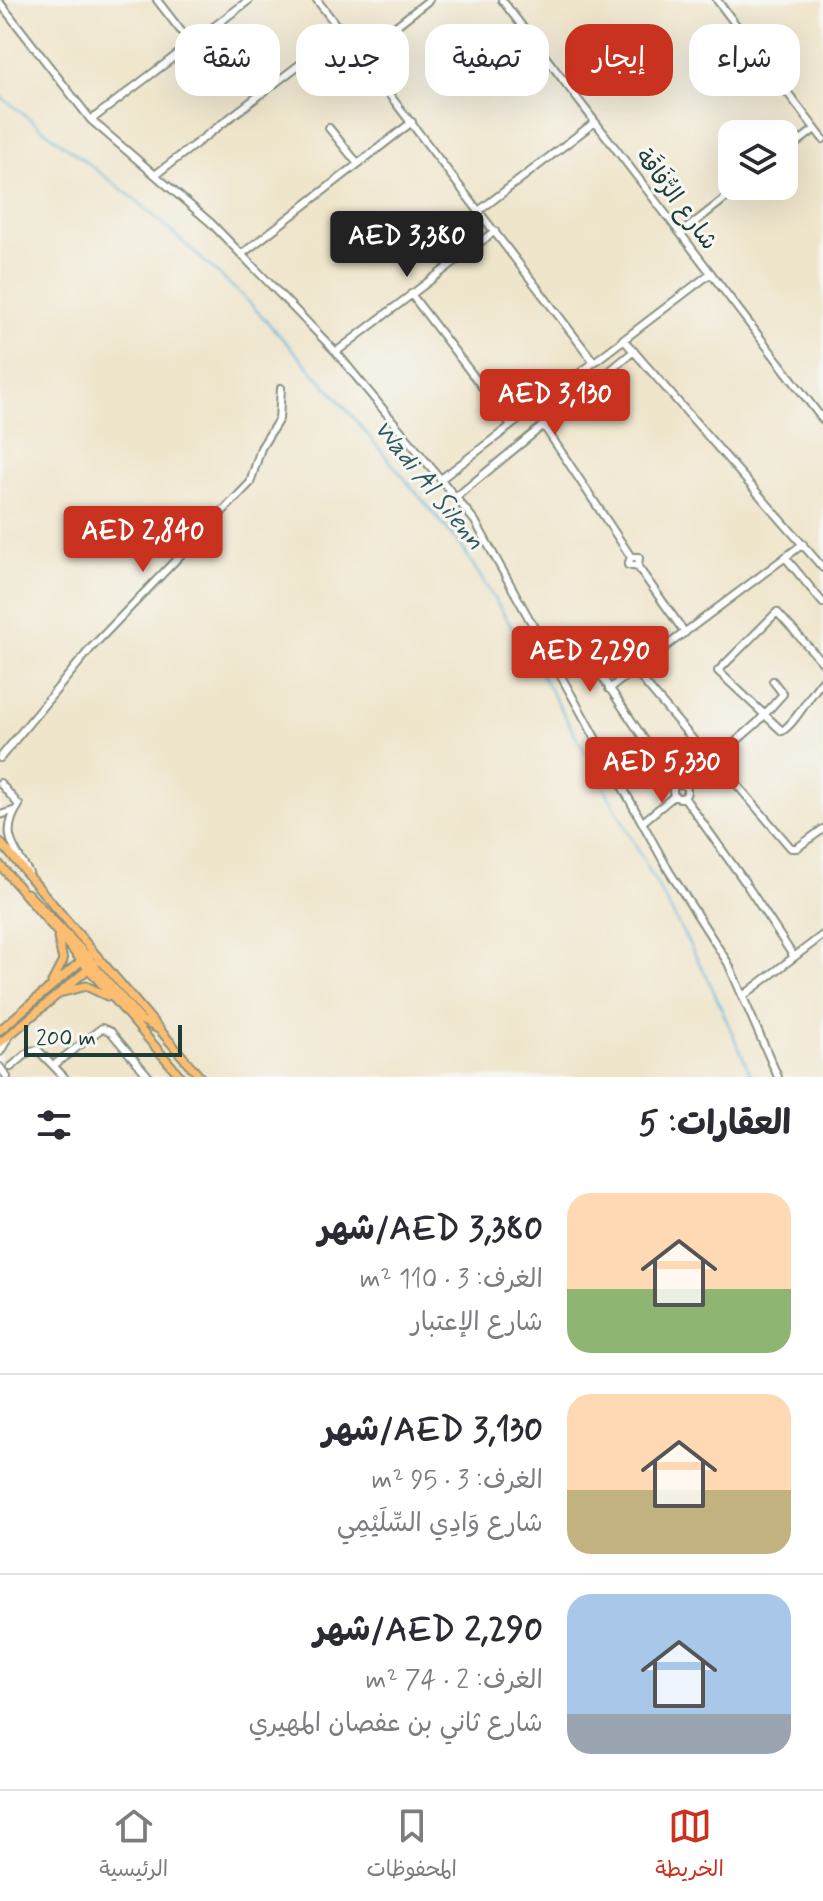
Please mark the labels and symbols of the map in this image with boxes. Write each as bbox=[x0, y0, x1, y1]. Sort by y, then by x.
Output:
street label: شارع الرُّفَاقَة bbox=[628, 142, 726, 257]
pin: AED 3,380 bbox=[315, 211, 499, 279]
pin: AED 3,130 bbox=[463, 369, 647, 437]
water label: Wadi Al Silenn bbox=[365, 413, 491, 557]
pin: AED 2,840 bbox=[51, 506, 235, 574]
pin: AED 2,290 bbox=[498, 626, 682, 694]
pin: AED 5,330 bbox=[570, 737, 754, 805]
scale bar bbox=[24, 1021, 182, 1057]

